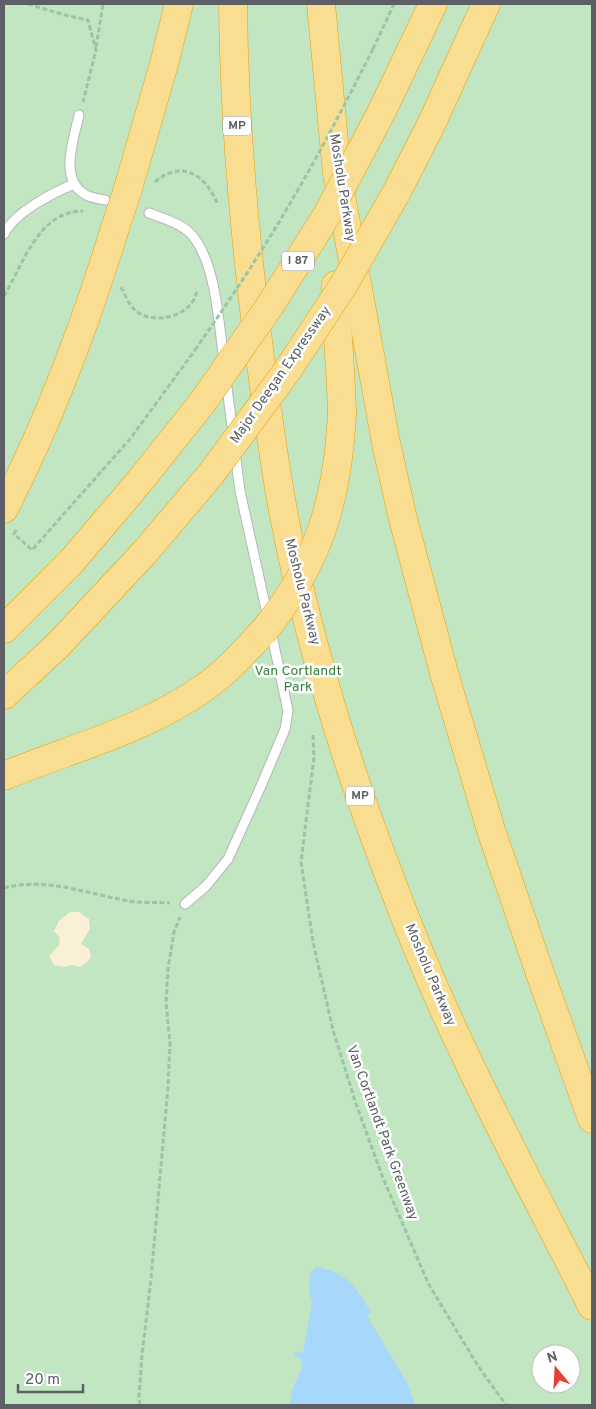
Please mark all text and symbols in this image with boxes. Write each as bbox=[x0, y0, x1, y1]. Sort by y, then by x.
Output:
road number: MP bbox=[223, 116, 251, 136]
street label: Mosholu Parkway bbox=[325, 133, 359, 243]
road number: I 87 bbox=[282, 252, 314, 270]
street label: Major Deegan Expressway bbox=[227, 303, 335, 447]
street label: Mosholu Parkway bbox=[280, 537, 324, 647]
park label: Van Cortlandt Park bbox=[255, 663, 341, 696]
road number: MP bbox=[346, 786, 374, 806]
street label: Mosholu Parkway bbox=[401, 921, 459, 1029]
street label: Van Cortlandt Park Greenway bbox=[342, 1043, 422, 1223]
north arrow bbox=[531, 1344, 581, 1394]
text: N bbox=[545, 1348, 560, 1368]
scale bar bbox=[18, 1362, 82, 1394]
text: 20 m bbox=[25, 1371, 60, 1390]

